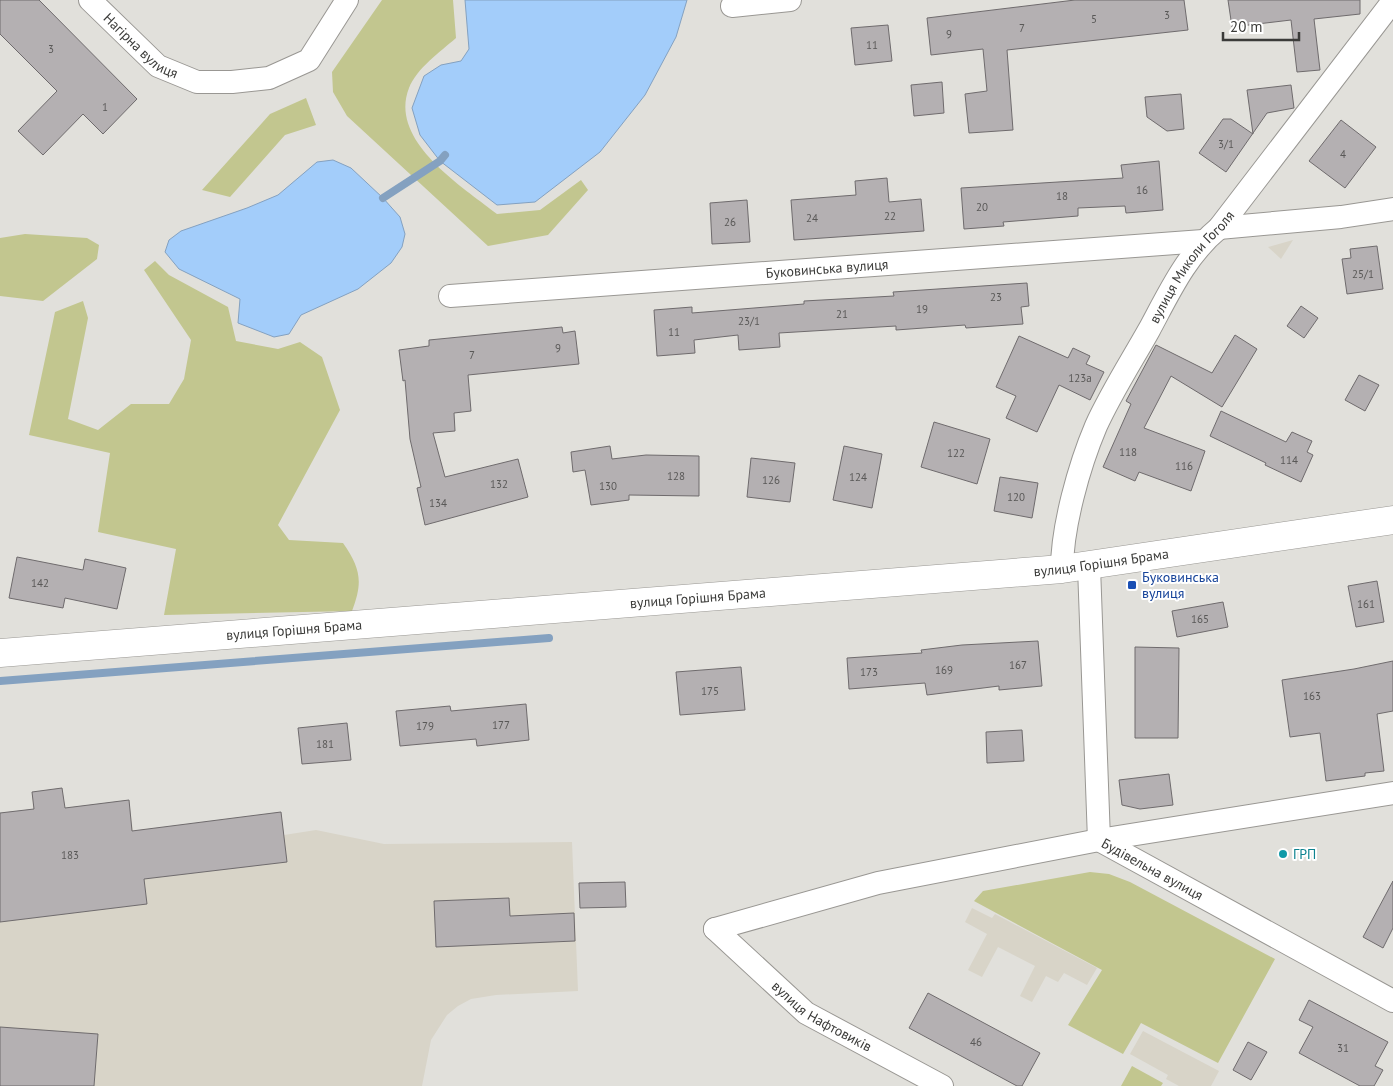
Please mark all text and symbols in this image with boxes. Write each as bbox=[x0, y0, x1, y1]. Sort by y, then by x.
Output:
house number: 3 bbox=[1164, 8, 1170, 22]
street label: Нагірна вулиця bbox=[100, 9, 181, 82]
scale bar bbox=[1223, 10, 1299, 42]
house number: 5 bbox=[1091, 12, 1097, 26]
text: 20 m bbox=[1230, 17, 1263, 36]
house number: 7 bbox=[1019, 21, 1025, 35]
house number: 9 bbox=[946, 27, 952, 41]
house number: 11 bbox=[866, 38, 878, 52]
house number: 3 bbox=[48, 42, 54, 56]
house number: 1 bbox=[102, 100, 108, 114]
house number: 3/1 bbox=[1218, 137, 1234, 151]
house number: 4 bbox=[1340, 147, 1346, 161]
house number: 16 bbox=[1136, 183, 1148, 197]
house number: 18 bbox=[1056, 189, 1068, 203]
house number: 20 bbox=[976, 200, 988, 214]
street label: вулиця Миколи Гоголя bbox=[1145, 207, 1238, 326]
house number: 22 bbox=[884, 209, 896, 223]
house number: 24 bbox=[806, 211, 818, 225]
house number: 26 bbox=[724, 215, 736, 229]
street label: Буковинська вулиця bbox=[765, 255, 889, 282]
house number: 25/1 bbox=[1352, 267, 1374, 281]
house number: 23 bbox=[990, 290, 1002, 304]
house number: 19 bbox=[916, 302, 928, 316]
house number: 21 bbox=[836, 307, 848, 321]
house number: 23/1 bbox=[738, 314, 760, 328]
house number: 11 bbox=[668, 325, 680, 339]
house number: 9 bbox=[555, 341, 561, 355]
house number: 7 bbox=[469, 348, 475, 362]
house number: 123а bbox=[1068, 371, 1092, 385]
house number: 118 bbox=[1119, 445, 1137, 459]
house number: 122 bbox=[947, 446, 965, 460]
house number: 114 bbox=[1280, 453, 1298, 467]
house number: 116 bbox=[1175, 459, 1193, 473]
house number: 128 bbox=[667, 469, 685, 483]
house number: 124 bbox=[849, 470, 867, 484]
house number: 126 bbox=[762, 473, 780, 487]
house number: 132 bbox=[490, 477, 508, 491]
house number: 130 bbox=[599, 479, 617, 493]
house number: 120 bbox=[1007, 490, 1025, 504]
house number: 134 bbox=[429, 496, 447, 510]
street label: вулиця Горішня Брама bbox=[1033, 544, 1170, 580]
place label: Буковинська вулиця bbox=[1142, 568, 1219, 602]
house number: 142 bbox=[31, 576, 49, 590]
marker: Буковинська вулиця bbox=[1126, 579, 1138, 591]
street label: вулиця Горішня Брама bbox=[629, 583, 766, 612]
house number: 161 bbox=[1357, 597, 1375, 611]
house number: 165 bbox=[1191, 612, 1209, 626]
street label: вулиця Горішня Брама bbox=[226, 615, 363, 644]
house number: 167 bbox=[1009, 658, 1027, 672]
house number: 169 bbox=[935, 663, 953, 677]
house number: 173 bbox=[860, 665, 878, 679]
house number: 175 bbox=[701, 684, 719, 698]
house number: 163 bbox=[1303, 689, 1321, 703]
house number: 177 bbox=[492, 718, 510, 732]
house number: 179 bbox=[416, 719, 434, 733]
house number: 181 bbox=[316, 737, 334, 751]
street label: Будівельна вулиця bbox=[1098, 834, 1206, 904]
place label: ГРП bbox=[1293, 845, 1316, 863]
house number: 183 bbox=[61, 848, 79, 862]
marker: ГРП bbox=[1277, 848, 1289, 860]
street label: вулиця Нафтовиків bbox=[768, 977, 875, 1056]
house number: 46 bbox=[970, 1035, 982, 1049]
house number: 31 bbox=[1337, 1041, 1349, 1055]

